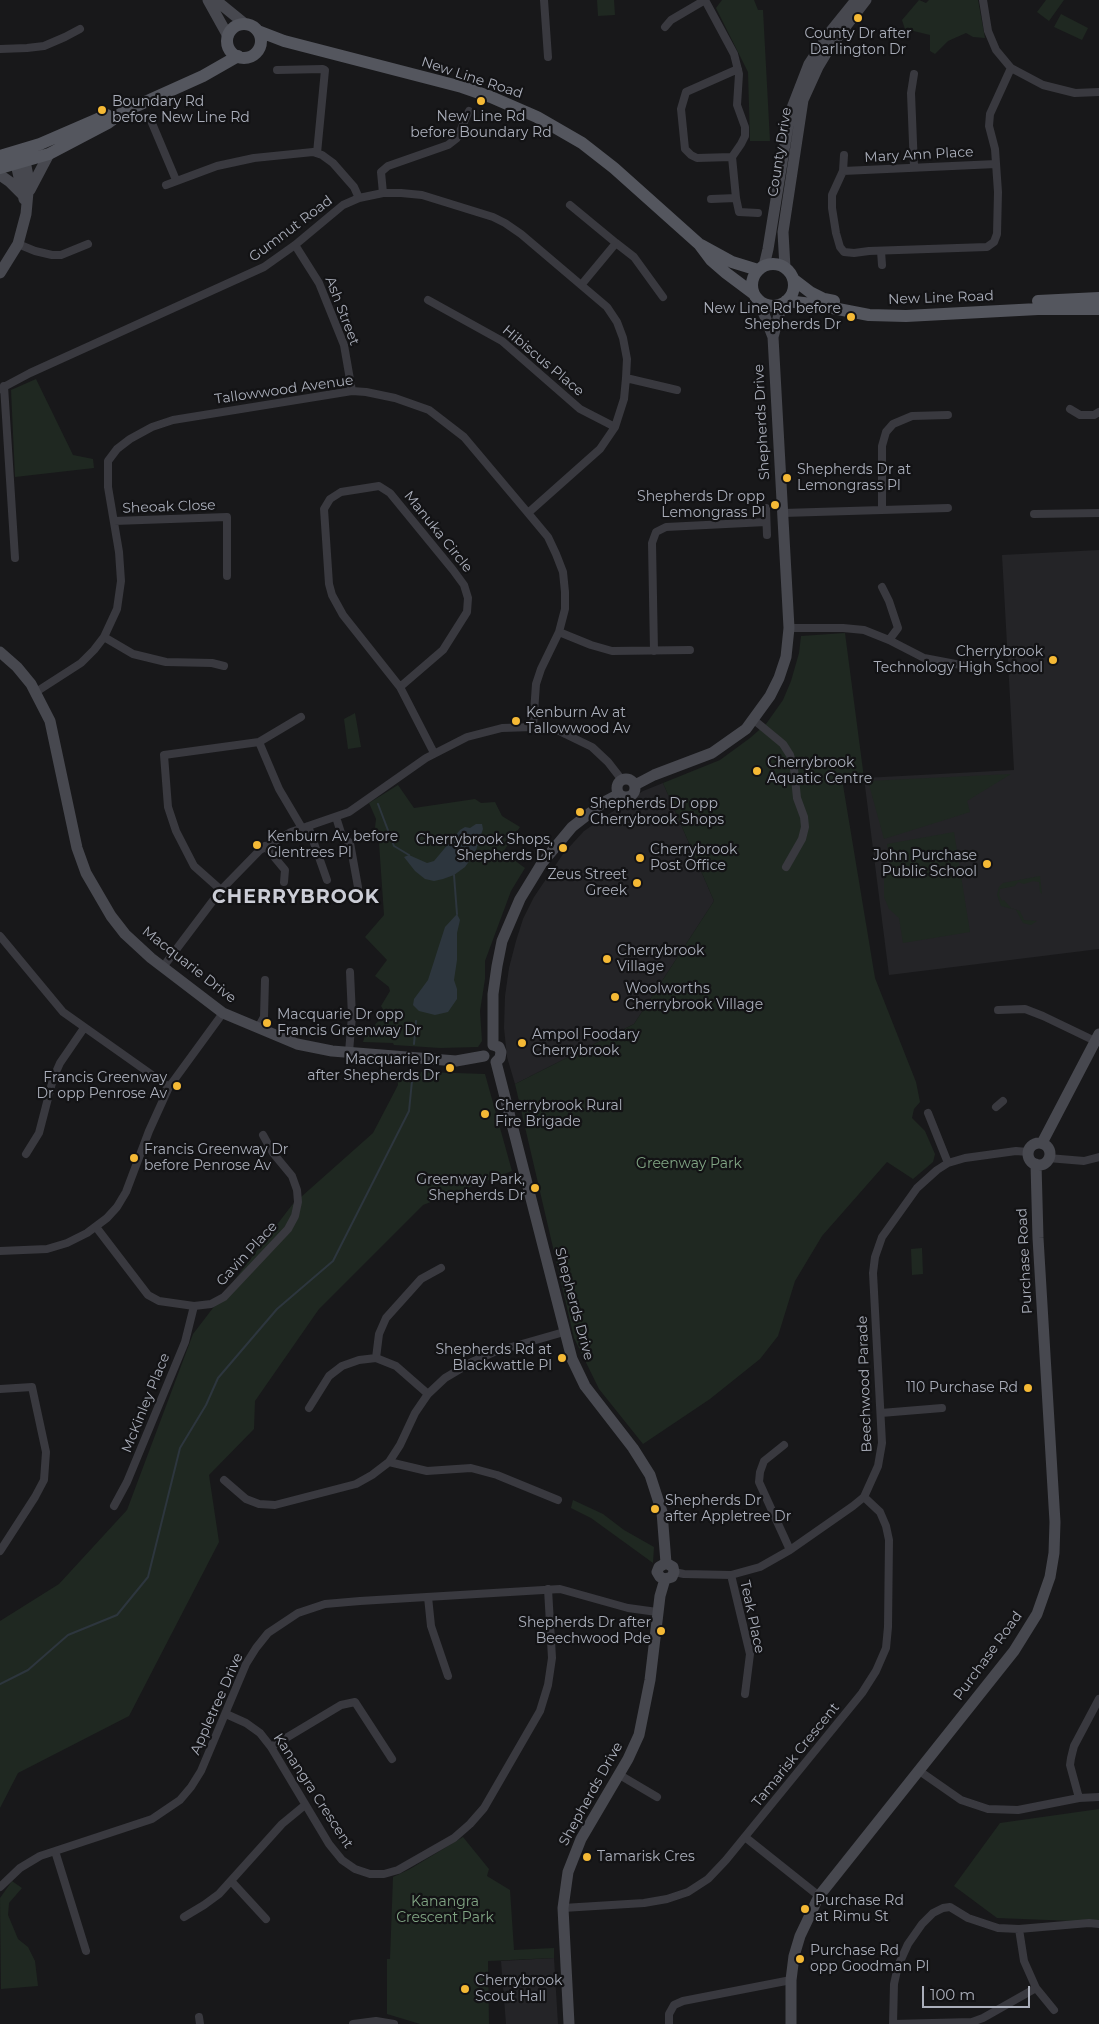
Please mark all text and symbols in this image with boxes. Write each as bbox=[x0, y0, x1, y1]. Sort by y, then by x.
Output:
marker: County Dr after Darlington Dr bbox=[852, 12, 864, 24]
place label: County Dr after Darlington Dr bbox=[804, 26, 912, 58]
street label: New Line Road bbox=[419, 54, 525, 102]
place label: Boundary Rd before New Line Rd bbox=[112, 94, 250, 126]
marker: New Line Rd before Boundary Rd bbox=[475, 95, 487, 107]
marker: Boundary Rd before New Line Rd bbox=[96, 104, 108, 116]
street label: County Drive bbox=[765, 106, 795, 198]
place label: New Line Rd before Boundary Rd bbox=[410, 109, 552, 142]
street label: Mary Ann Place bbox=[864, 144, 974, 166]
street label: Gumnut Road bbox=[246, 192, 336, 266]
street label: Ash Street bbox=[321, 274, 363, 348]
street label: New Line Road bbox=[888, 288, 994, 308]
place label: New Line Rd before Shepherds Dr bbox=[703, 301, 841, 334]
marker: New Line Rd before Shepherds Dr bbox=[845, 311, 857, 323]
street label: Hibiscus Place bbox=[499, 322, 587, 400]
street label: Shepherds Drive bbox=[751, 364, 773, 480]
street label: Tallowwood Avenue bbox=[214, 372, 354, 408]
place label: Shepherds Dr at Lemongrass Pl bbox=[797, 462, 911, 494]
marker: Shepherds Dr at Lemongrass Pl bbox=[781, 472, 793, 484]
street label: Manuka Circle bbox=[400, 488, 476, 576]
place label: Shepherds Dr opp Lemongrass Pl bbox=[637, 489, 765, 522]
street label: Sheoak Close bbox=[122, 497, 216, 517]
marker: Shepherds Dr opp Lemongrass Pl bbox=[769, 499, 781, 511]
place label: Cherrybrook Technology High School bbox=[873, 644, 1043, 676]
marker: Cherrybrook Technology High School bbox=[1047, 654, 1059, 666]
place label: Kenburn Av at Tallowwood Av bbox=[526, 705, 630, 738]
marker: Kenburn Av at Tallowwood Av bbox=[510, 715, 522, 727]
place label: Cherrybrook Aquatic Centre bbox=[767, 755, 872, 788]
marker: Cherrybrook Aquatic Centre bbox=[751, 765, 763, 777]
place label: Shepherds Dr opp Cherrybrook Shops bbox=[590, 796, 724, 829]
marker: Shepherds Dr opp Cherrybrook Shops bbox=[574, 806, 586, 818]
place label: Kenburn Av before Glentrees Pl bbox=[267, 829, 398, 862]
place label: Cherrybrook Shops, Shepherds Dr bbox=[416, 832, 553, 864]
marker: Kenburn Av before Glentrees Pl bbox=[251, 839, 263, 851]
marker: Cherrybrook Shops, Shepherds Dr bbox=[557, 842, 569, 854]
place label: Cherrybrook Post Office bbox=[650, 842, 737, 874]
place label: John Purchase Public School bbox=[873, 848, 977, 880]
marker: Cherrybrook Post Office bbox=[634, 852, 646, 864]
marker: John Purchase Public School bbox=[981, 858, 993, 870]
place label: Zeus Street Greek bbox=[547, 867, 627, 900]
marker: Zeus Street Greek bbox=[631, 877, 643, 889]
district label: CHERRYBROOK bbox=[211, 886, 381, 908]
street label: Macquarie Drive bbox=[139, 923, 239, 1007]
place label: Cherrybrook Village bbox=[617, 943, 704, 976]
marker: Cherrybrook Village bbox=[601, 953, 613, 965]
place label: Woolworths Cherrybrook Village bbox=[625, 981, 763, 1014]
marker: Woolworths Cherrybrook Village bbox=[609, 991, 621, 1003]
place label: Macquarie Dr opp Francis Greenway Dr bbox=[277, 1007, 421, 1040]
marker: Macquarie Dr opp Francis Greenway Dr bbox=[261, 1017, 273, 1029]
place label: Ampol Foodary Cherrybrook bbox=[532, 1027, 640, 1060]
marker: Ampol Foodary Cherrybrook bbox=[516, 1037, 528, 1049]
place label: Macquarie Dr after Shepherds Dr bbox=[307, 1052, 440, 1084]
marker: Macquarie Dr after Shepherds Dr bbox=[444, 1062, 456, 1074]
place label: Francis Greenway Dr opp Penrose Av bbox=[37, 1070, 167, 1102]
marker: Francis Greenway Dr opp Penrose Av bbox=[171, 1080, 183, 1092]
place label: Cherrybrook Rural Fire Brigade bbox=[495, 1098, 623, 1130]
marker: Cherrybrook Rural Fire Brigade bbox=[479, 1108, 491, 1120]
place label: Francis Greenway Dr before Penrose Av bbox=[144, 1142, 288, 1174]
marker: Francis Greenway Dr before Penrose Av bbox=[128, 1152, 140, 1164]
park label: Greenway Park bbox=[636, 1156, 742, 1172]
place label: Greenway Park, Shepherds Dr bbox=[416, 1172, 525, 1204]
marker: Greenway Park, Shepherds Dr bbox=[529, 1182, 541, 1194]
street label: Purchase Road bbox=[1014, 1208, 1036, 1314]
street label: Gavin Place bbox=[213, 1218, 281, 1290]
street label: Shepherds Drive bbox=[551, 1246, 597, 1362]
street label: Beechwood Parade bbox=[854, 1315, 876, 1453]
place label: Shepherds Rd at Blackwattle Pl bbox=[435, 1342, 552, 1374]
street label: McKinley Place bbox=[118, 1351, 174, 1455]
marker: Shepherds Rd at Blackwattle Pl bbox=[556, 1352, 568, 1364]
place label: 110 Purchase Rd bbox=[906, 1380, 1018, 1396]
marker: 110 Purchase Rd bbox=[1022, 1382, 1034, 1394]
place label: Shepherds Dr after Appletree Dr bbox=[665, 1493, 791, 1525]
marker: Shepherds Dr after Appletree Dr bbox=[649, 1503, 661, 1515]
street label: Teak Place bbox=[736, 1579, 768, 1655]
street label: Purchase Road bbox=[950, 1608, 1026, 1704]
place label: Shepherds Dr after Beechwood Pde bbox=[518, 1615, 651, 1648]
marker: Shepherds Dr after Beechwood Pde bbox=[655, 1625, 667, 1637]
street label: Appletree Drive bbox=[187, 1651, 247, 1757]
street label: Tamarisk Crescent bbox=[749, 1700, 843, 1810]
street label: Kanangra Crescent bbox=[270, 1730, 356, 1852]
street label: Shepherds Drive bbox=[556, 1739, 626, 1849]
place label: Tamarisk Cres bbox=[597, 1849, 695, 1865]
marker: Tamarisk Cres bbox=[581, 1851, 593, 1863]
place label: Purchase Rd at Rimu St bbox=[815, 1893, 904, 1925]
park label: Kanangra Crescent Park bbox=[396, 1894, 494, 1926]
marker: Purchase Rd at Rimu St bbox=[799, 1903, 811, 1915]
place label: Purchase Rd opp Goodman Pl bbox=[810, 1943, 929, 1975]
marker: Purchase Rd opp Goodman Pl bbox=[794, 1953, 806, 1965]
place label: Cherrybrook Scout Hall bbox=[475, 1973, 562, 2005]
scale bar bbox=[924, 1976, 1032, 2008]
marker: Cherrybrook Scout Hall bbox=[459, 1983, 471, 1995]
text: 100 m bbox=[930, 1985, 975, 2004]

